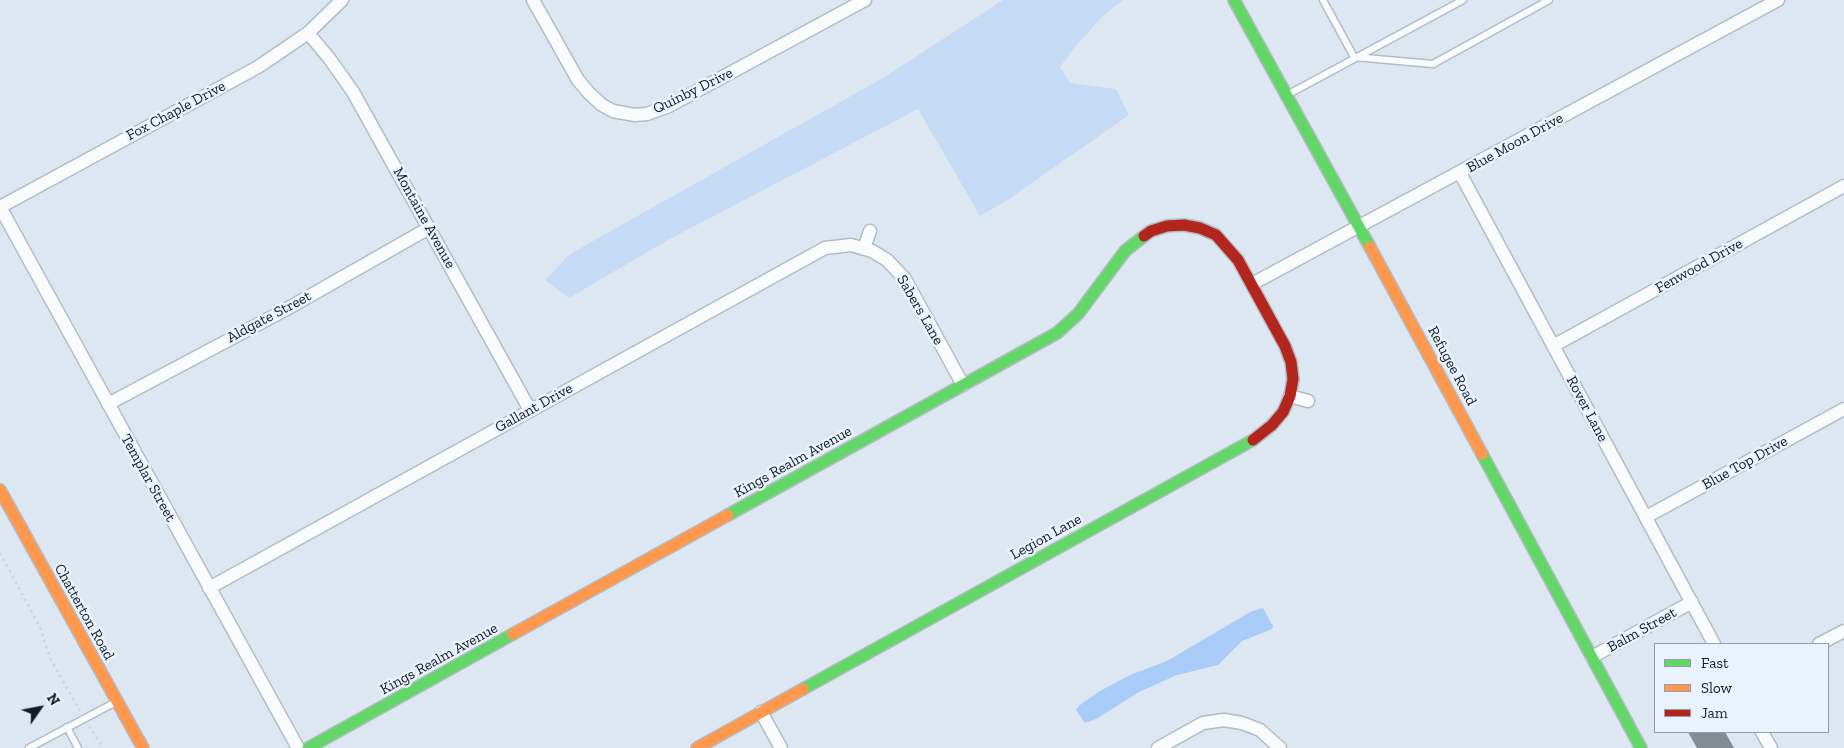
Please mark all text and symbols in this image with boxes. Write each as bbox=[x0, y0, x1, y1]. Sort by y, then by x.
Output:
street label: Quinby Drive bbox=[650, 64, 736, 118]
street label: Fox Chaple Drive bbox=[123, 77, 229, 145]
street label: Blue Moon Drive bbox=[1464, 109, 1566, 177]
street label: Montaine Avenue bbox=[389, 164, 459, 272]
street label: Fenwood Drive bbox=[1652, 235, 1746, 297]
street label: Sabers Lane bbox=[893, 272, 947, 348]
street label: Aldgate Street bbox=[224, 287, 314, 347]
street label: Refugee Road bbox=[1424, 323, 1480, 409]
street label: Rover Lane bbox=[1562, 373, 1612, 445]
street label: Gallant Drive bbox=[492, 379, 576, 437]
street label: Kings Realm Avenue bbox=[731, 422, 855, 502]
street label: Templar Street bbox=[117, 431, 179, 525]
street label: Blue Top Drive bbox=[1699, 432, 1791, 494]
street label: Legion Lane bbox=[1007, 510, 1085, 564]
street label: Chatterton Road bbox=[50, 561, 118, 663]
street label: Balm Street bbox=[1604, 604, 1680, 656]
street label: Kings Realm Avenue bbox=[377, 619, 501, 699]
legend bbox=[1654, 643, 1829, 733]
text: Fast bbox=[1701, 654, 1729, 672]
text: Slow bbox=[1701, 679, 1732, 697]
north arrow bbox=[15, 683, 65, 733]
text: N bbox=[43, 690, 63, 709]
text: Jam bbox=[1701, 704, 1728, 722]

